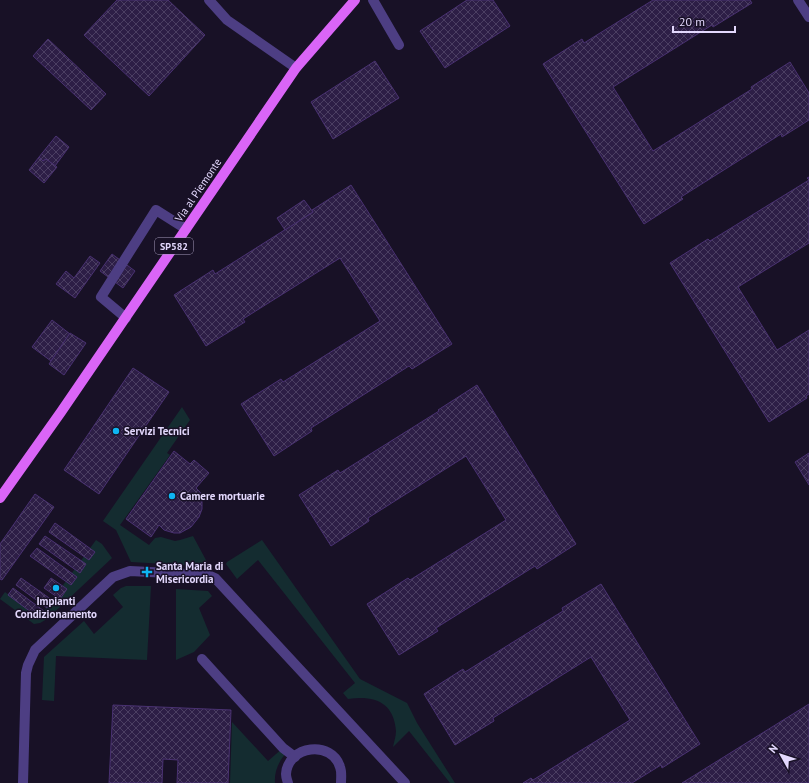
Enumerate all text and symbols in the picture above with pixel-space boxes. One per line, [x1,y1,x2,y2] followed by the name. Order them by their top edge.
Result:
[673,8,735,34] scale bar
[679,14,705,29] text: 20 m
[171,155,225,225] street label: Via al Piemonte
[155,238,193,254] road number: SP582
[124,424,190,438] place label: Servizi Tecnici
[111,426,121,436] marker: Servizi Tecnici
[180,489,265,503] place label: Camere mortuarie
[167,491,177,501] marker: Camere mortuarie
[156,559,224,586] place label: Santa Maria di Misericordia
[141,566,153,578] marker: Santa Maria di Misericordia
[51,583,61,593] marker: Impianti Condizionamento
[15,594,97,621] place label: Impianti Condizionamento
[761,735,801,775] north arrow
[766,741,781,756] text: N

